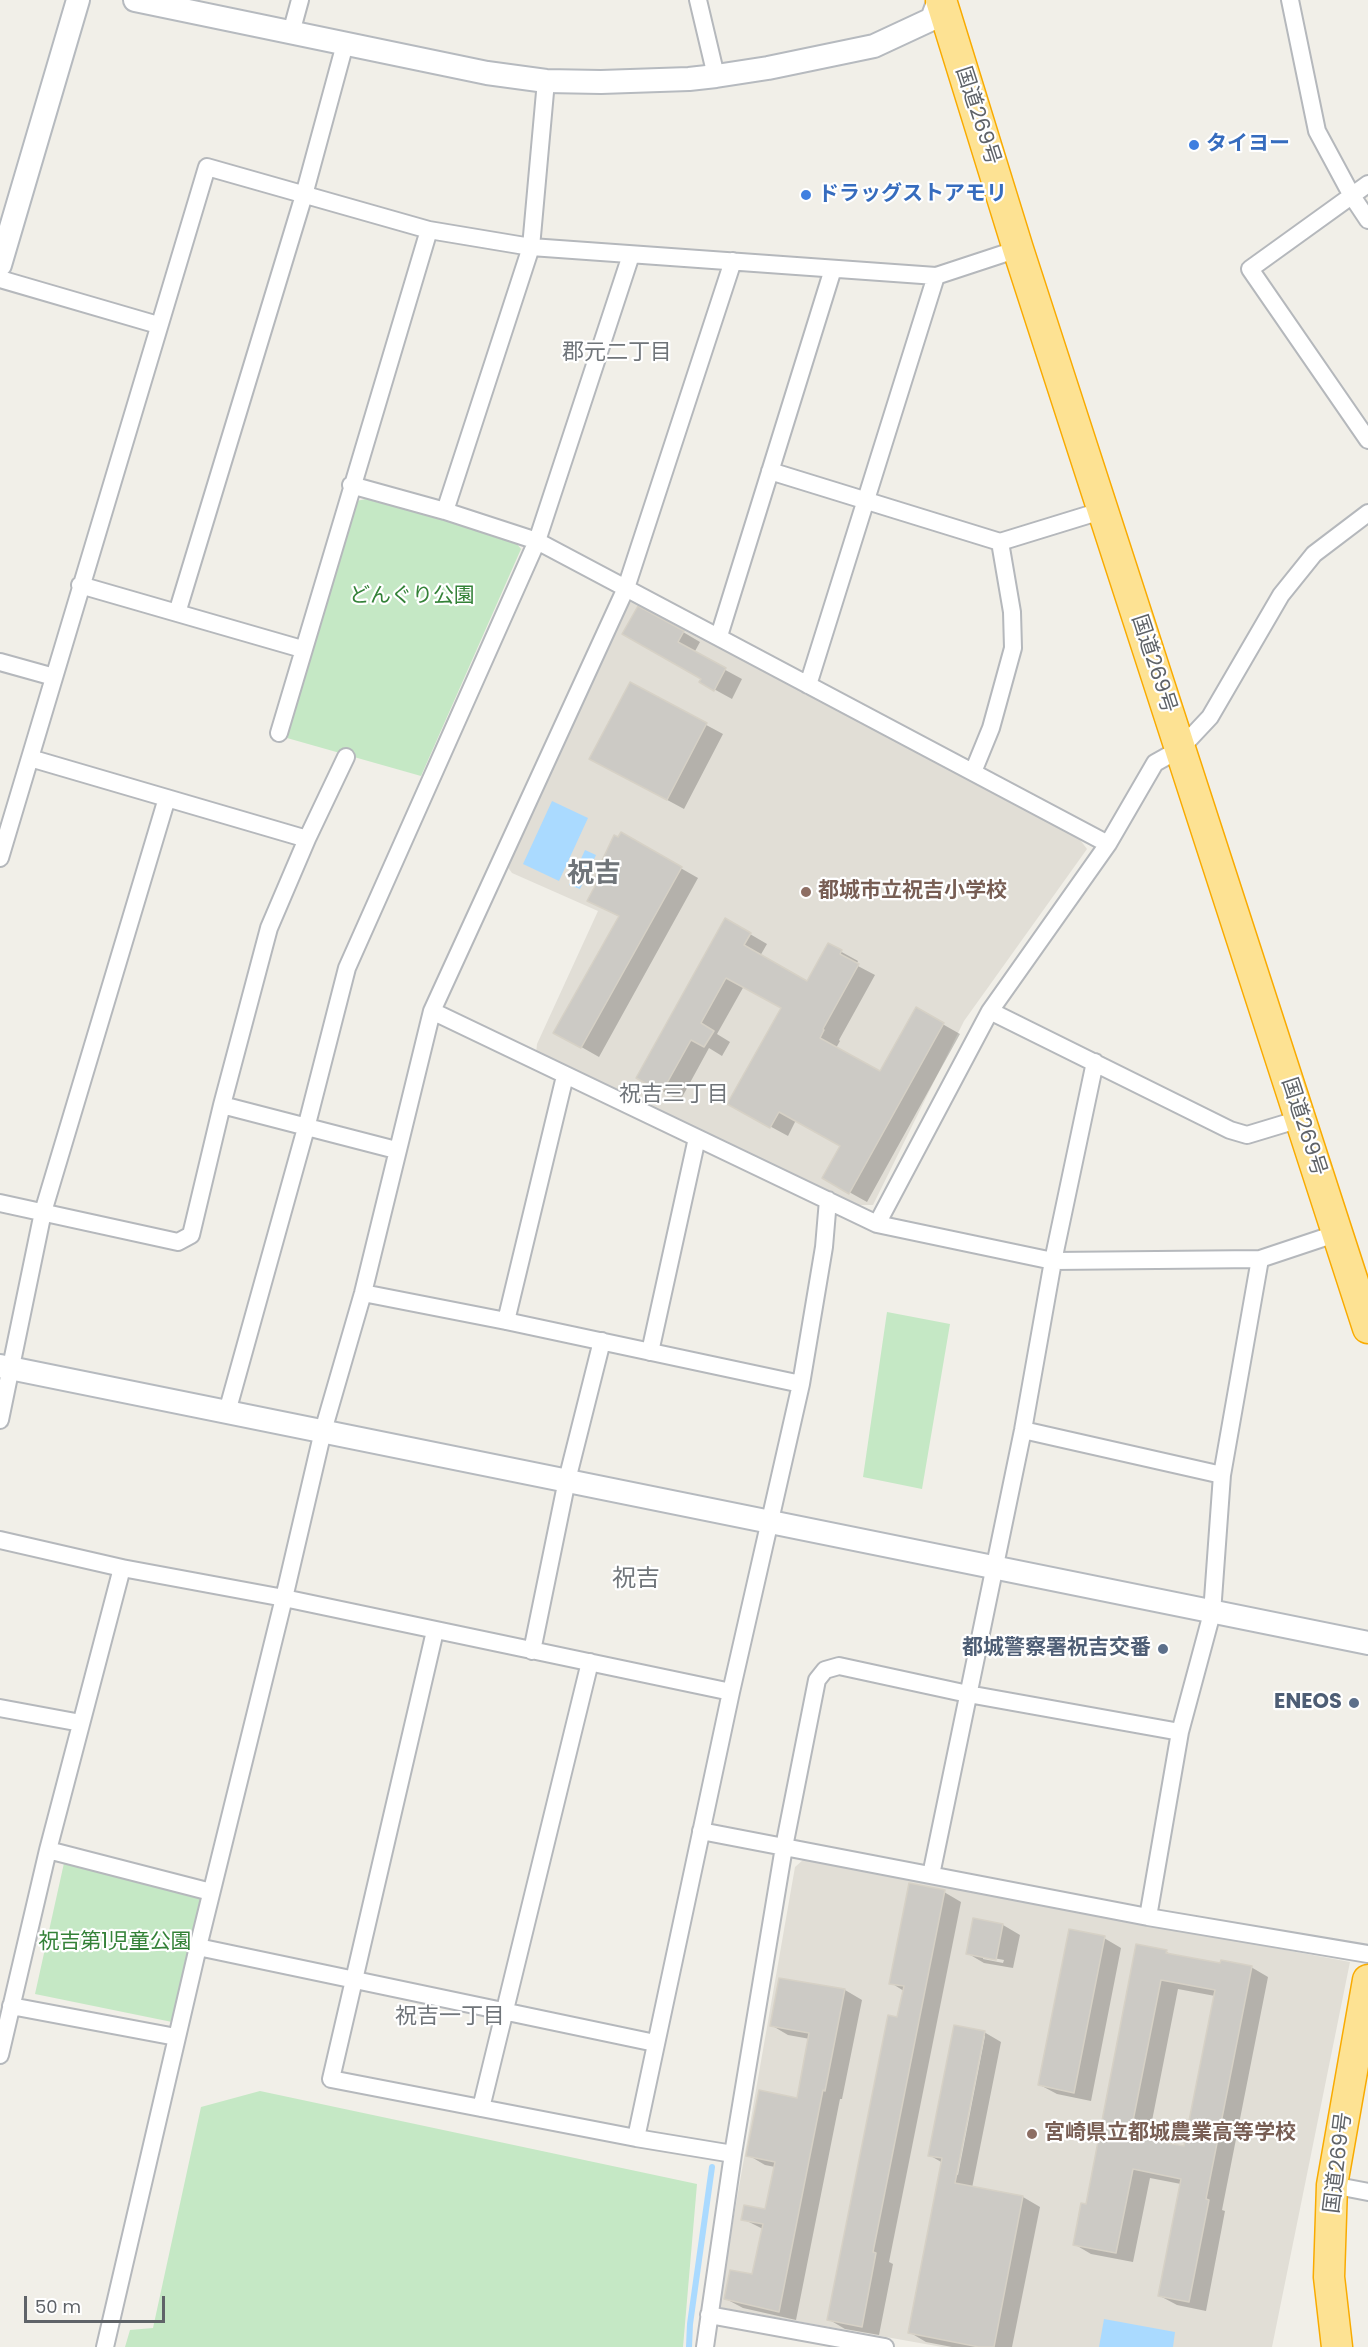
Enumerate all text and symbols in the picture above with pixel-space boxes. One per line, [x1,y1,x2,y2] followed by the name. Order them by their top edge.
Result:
[949,64,1005,168] street label: 国道269号
[1206,132,1290,158] place label: タイヨー
[1187,138,1201,152] marker: タイヨー
[818,182,1007,208] place label: ドラッグストアモリ
[799,188,813,202] marker: ドラッグストアモリ
[562,340,672,366] district label: 郡元二丁目
[349,584,475,610] park label: どんぐり公園
[1125,612,1181,716] street label: 国道269号
[567,859,621,891] district label: 祝吉
[818,879,1007,905] place label: 都城市立祝吉小学校
[799,885,813,899] marker: 都城市立祝吉小学校
[1275,1075,1331,1179] street label: 国道269号
[619,1082,729,1108] district label: 祝吉三丁目
[612,1566,660,1594] district label: 祝吉
[962,1636,1151,1662] place label: 都城警察署祝吉交番
[1156,1642,1170,1656] marker: 都城警察署祝吉交番
[1274,1690,1342,1716] place label: ENEOS
[1347,1696,1361,1710] marker: ENEOS
[38,1930,192,1956] park label: 祝吉第1児童公園
[395,2004,505,2030] district label: 祝吉一丁目
[1320,2111,1358,2215] street label: 国道269号
[1044,2121,1296,2147] place label: 宮崎県立都城農業高等学校
[1025,2127,1039,2141] marker: 宮崎県立都城農業高等学校
[27,2284,168,2322] scale bar
[35,2294,81,2319] text: 50 m

